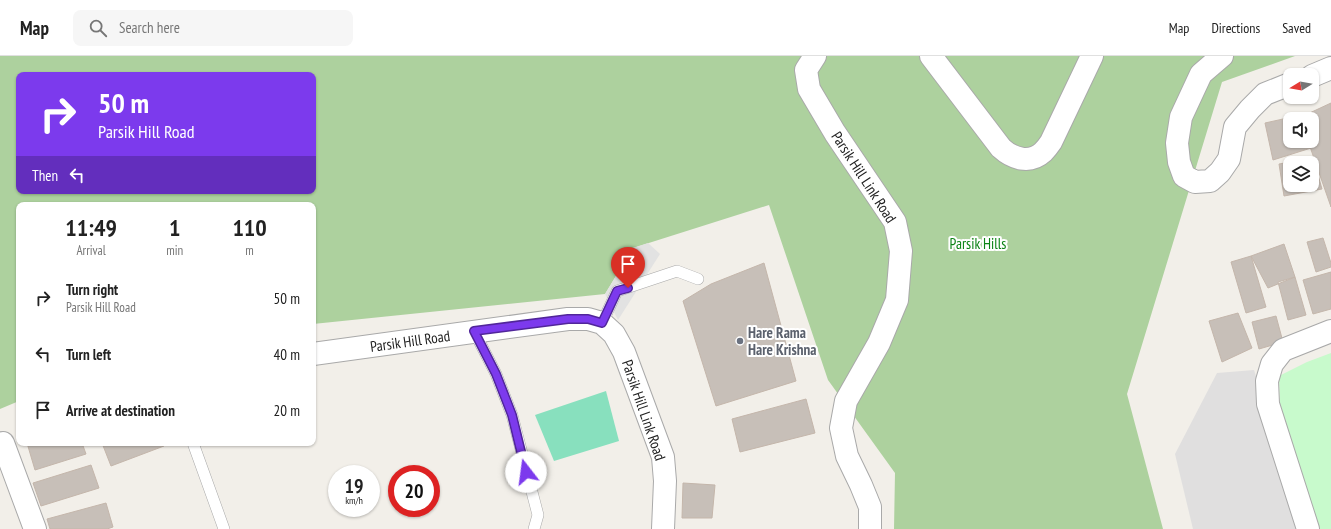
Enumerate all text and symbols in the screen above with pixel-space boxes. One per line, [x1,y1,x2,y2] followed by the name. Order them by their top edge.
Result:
[73,10,353,46] search box
[20,16,49,40] text: Map
[87,17,109,39] icon: search
[119,18,180,37] text: Search here
[1169,19,1189,37] text: Map
[1211,19,1260,37] text: Directions
[1282,19,1311,37] text: Saved
[1283,68,1319,104] north arrow
[1283,68,1319,192] map controls
[98,84,149,121] text: 50 m
[32,88,84,140] icon: right
[1283,112,1319,148] button: sound
[98,120,195,143] text: Parsik Hill Road
[827,128,901,226] street label: Parsik Hill Link Road
[1283,156,1319,192] button: layers
[66,164,88,186] icon: left
[32,166,58,185] text: Then
[65,212,117,243] text: 11:49
[169,212,180,243] text: 1
[232,212,267,243] text: 110
[950,234,1006,253] park label: Parsik Hills
[76,242,106,259] text: Arrival
[166,242,183,259] text: min
[245,242,254,259] text: m
[611,247,645,288] pin
[617,253,639,275] icon: arrive
[66,280,118,299] text: Turn right
[32,287,54,309] icon: right
[274,289,300,308] text: 50 m
[66,299,136,316] text: Parsik Hill Road
[748,323,816,359] place label: Hare Rama Hare Krishna
[369,326,451,356] street label: Parsik Hill Road
[735,336,745,346] marker: Hare Rama Hare Krishna
[32,343,54,365] icon: left
[66,345,111,364] text: Turn left
[274,345,300,364] text: 40 m
[618,357,670,463] street label: Parsik Hill Link Road
[32,399,54,421] icon: arrive
[66,401,175,420] text: Arrive at destination
[274,401,300,420] text: 20 m
[505,451,547,493] position arrow
[388,465,440,517] speed limit sign: 20
[344,473,364,499] text: 19
[345,494,363,507] text: km/h

